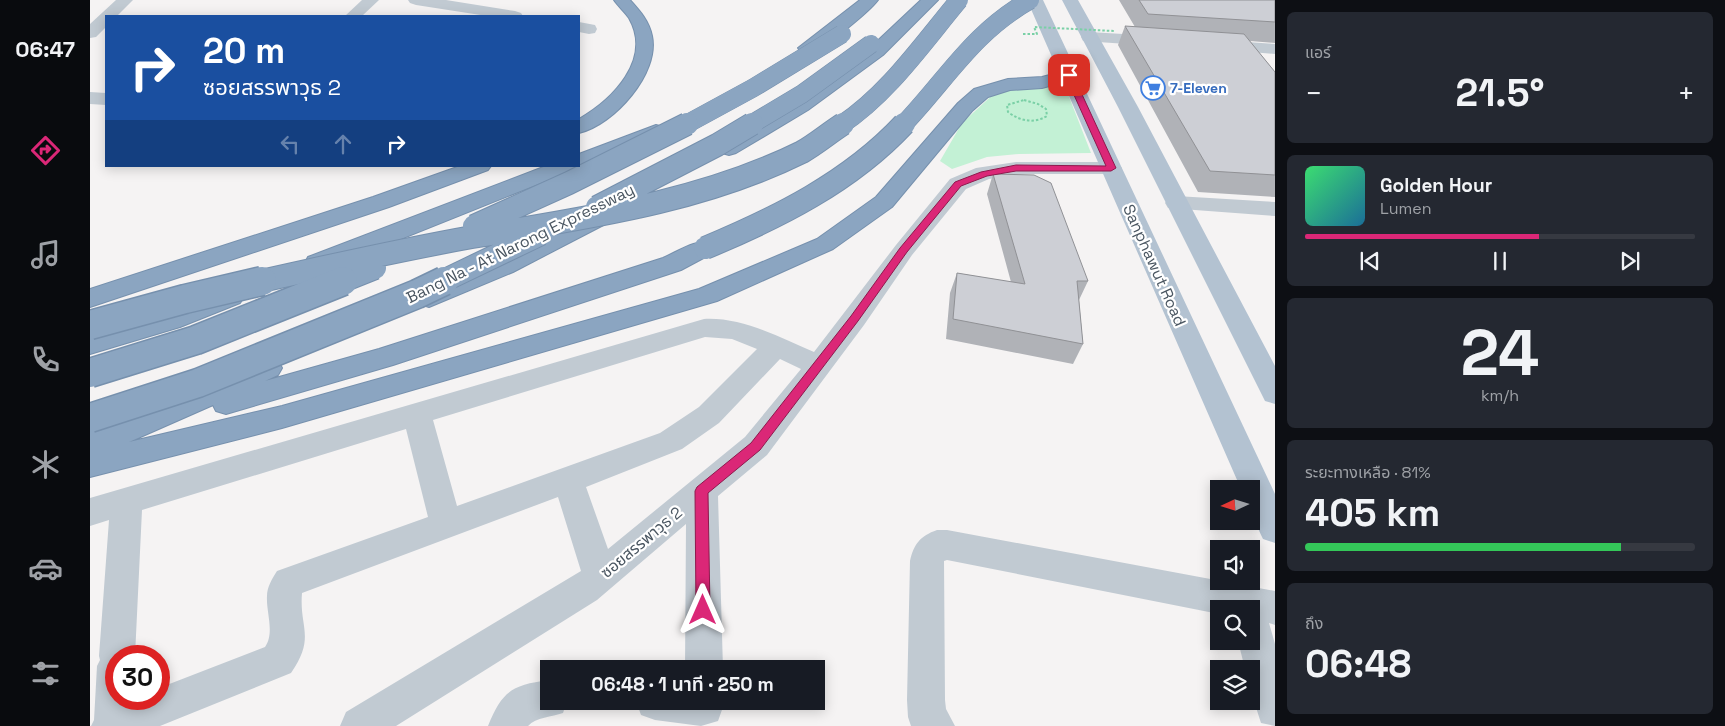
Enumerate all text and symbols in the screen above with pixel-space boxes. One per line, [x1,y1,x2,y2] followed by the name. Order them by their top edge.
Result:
[203,29,285,73] text: 20 m
[15,35,75,63] text: 06:47
[120,35,185,100] icon: right
[1305,42,1331,63] text: แอร์
[1048,54,1090,96] pin
[1055,61,1083,89] icon: arrive
[1456,69,1544,117] text: 21.5°
[203,73,341,101] text: ซอยสรรพาวุธ 2
[1140,75,1166,101] supermarket icon: 7-Eleven
[1305,75,1322,111] text: −
[1678,75,1695,111] text: +
[1170,79,1227,97] place label: 7-Eleven
[276,130,304,158] icon: left
[329,130,357,158] icon: ahead
[382,130,410,158] icon: right
[28,133,63,168] icon: directions
[1380,173,1492,198] text: Golden Hour
[403,179,638,308] street label: Bang Na - At Narong Expressway
[1380,198,1432,219] text: Lumen
[1118,201,1191,329] street label: Sanphawut Road
[28,237,63,272] icon: music
[1356,247,1384,275] icon: previous
[1486,247,1514,275] icon: pause
[1616,247,1644,275] icon: next
[1461,311,1539,394] text: 24
[28,342,63,377] icon: phone
[1481,385,1519,406] text: km/h
[28,447,63,482] icon: climate
[1305,462,1431,483] text: ระยะทางเหลือ · 81%
[1210,480,1260,530] north arrow
[1210,480,1260,710] map controls
[1305,489,1440,537] text: 405 km
[596,502,686,583] street label: ซอยสรรพาวุธ 2
[1210,540,1260,590] button: sound
[28,551,63,586] icon: car
[676,583,728,635] position arrow
[1210,600,1260,650] button: search
[1305,613,1323,634] text: ถึง
[1305,640,1411,688] text: 06:48
[105,645,170,710] speed limit sign: 30
[28,656,63,691] icon: filters
[1210,660,1260,710] button: layers
[591,672,774,697] text: 06:48 · 1 นาที · 250 m

